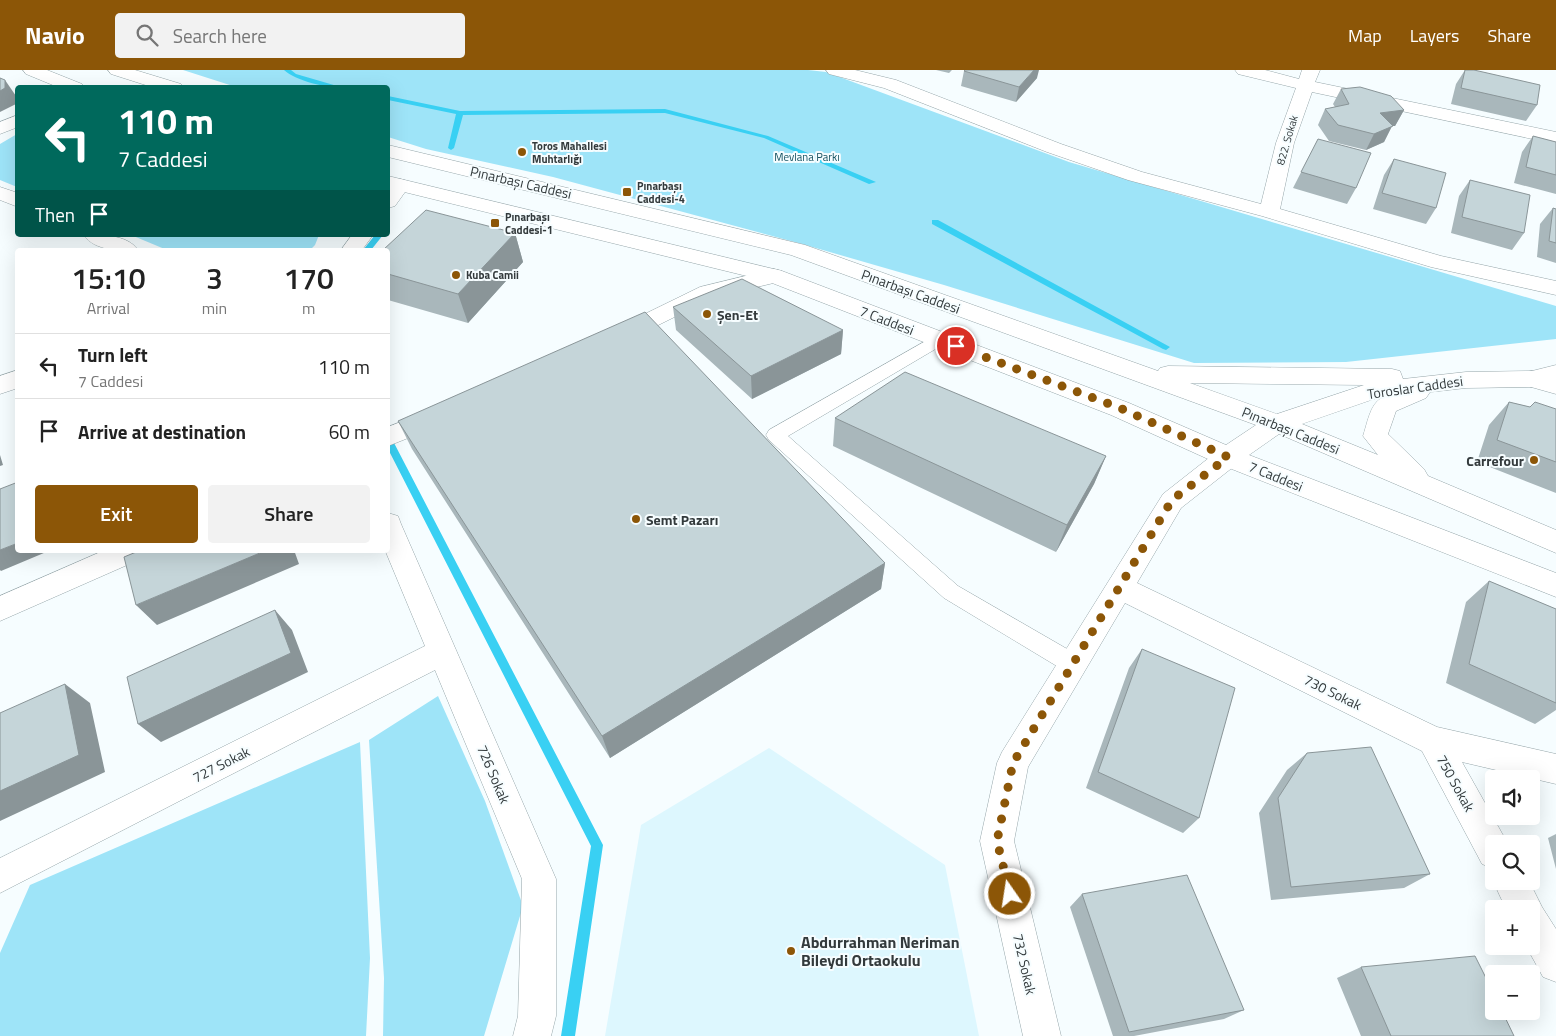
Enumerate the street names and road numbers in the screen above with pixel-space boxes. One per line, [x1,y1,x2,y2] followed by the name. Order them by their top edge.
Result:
[1272,113,1302,167] street label: 822. Sokak
[468,160,574,204] street label: Pınarbaşı Caddesi
[859,263,963,319] street label: Pınarbaşı Caddesi
[857,300,917,340] street label: 7 Caddesi
[1366,370,1464,404] street label: Toroslar Caddesi
[1239,401,1343,459] street label: Pınarbaşı Caddesi
[1246,456,1306,496] street label: 7 Caddesi
[1301,669,1366,715] street label: 730 Sokak
[189,740,254,787] street label: 727 Sokak
[472,741,516,807] street label: 726 Sokak
[1432,751,1480,815] street label: 750 Sokak
[1008,931,1042,997] street label: 732 Sokak

